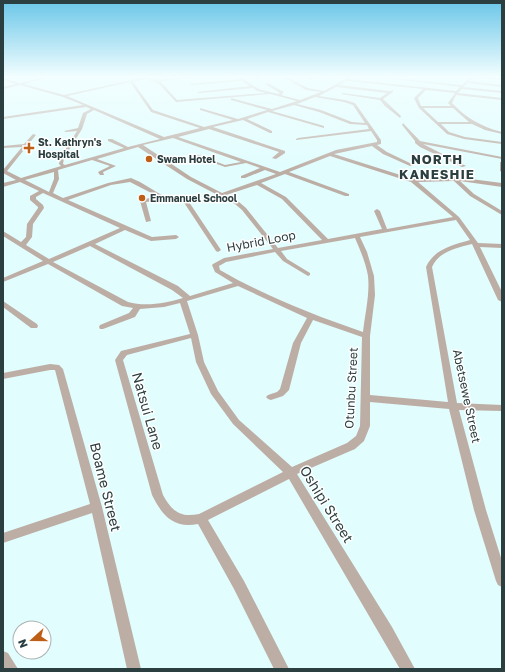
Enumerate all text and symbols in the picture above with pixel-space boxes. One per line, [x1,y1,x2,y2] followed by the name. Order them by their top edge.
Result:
[38,136,102,160] place label: St. Kathryn's Hospital
[23,142,35,154] marker: St. Kathryn's Hospital
[399,151,475,182] district label: NORTH KANESHIE
[157,153,216,165] place label: Swam Hotel
[144,154,154,164] marker: Swam Hotel
[150,192,238,204] place label: Emmanuel School
[137,193,147,203] marker: Emmanuel School
[225,227,297,255] street label: Hybrid Loop
[341,347,361,429] street label: Otunbu Street
[450,348,484,444] street label: Abetsewe Street
[129,370,167,452] street label: Natsui Lane
[87,441,125,533] street label: Boame Street
[297,462,357,546] street label: Oshipi Street
[12,620,52,660] north arrow
[15,638,30,650] text: N

